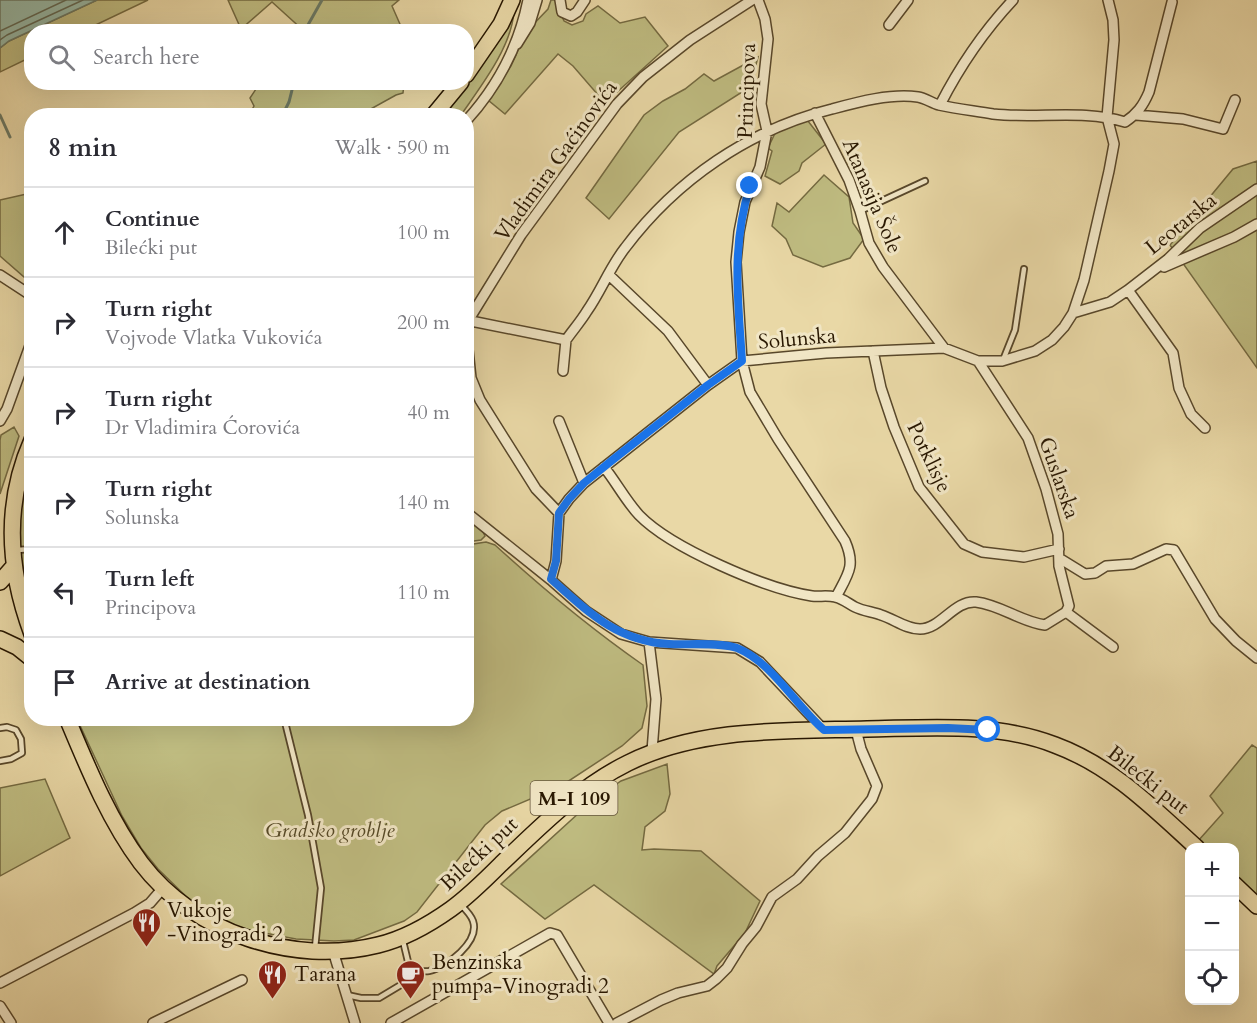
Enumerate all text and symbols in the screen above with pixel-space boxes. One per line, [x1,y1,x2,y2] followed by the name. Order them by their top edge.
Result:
[24,24,474,90] search box
[45,41,78,74] icon: search
[93,42,200,72] text: Search here
[731,43,763,139] street label: Principova
[488,75,624,247] street label: Vladimira Gaćinovića
[48,130,117,165] text: 8 min
[335,134,450,161] text: Walk · 590 m
[835,134,910,258] street label: Atanasija Šole
[736,172,762,198] route end
[1139,186,1223,262] street label: Leotarska
[105,204,200,234] text: Continue
[48,216,81,249] icon: ahead
[397,219,450,246] text: 100 m
[105,234,197,261] text: Bilećki put
[105,294,212,324] text: Turn right
[48,306,81,339] icon: right
[397,309,450,336] text: 200 m
[757,321,837,357] street label: Solunska
[105,324,322,351] text: Vojvode Vlatka Vukovića
[105,384,212,414] text: Turn right
[48,396,81,429] icon: right
[407,399,450,426] text: 40 m
[105,414,300,441] text: Dr Vladimira Ćorovića
[899,417,959,497] street label: Potklisje
[1032,433,1086,523] street label: Guslarska
[105,474,212,504] text: Turn right
[48,486,81,519] icon: right
[397,489,450,516] text: 140 m
[105,504,179,531] text: Solunska
[105,564,194,594] text: Turn left
[48,576,81,609] icon: left
[397,579,450,606] text: 110 m
[105,594,196,621] text: Principova
[48,666,81,699] icon: arrive
[105,667,310,697] text: Arrive at destination
[974,716,1000,742] route start
[1101,739,1195,821] street label: Bilećki put
[530,781,618,815] road number: M-I 109
[434,810,525,898] street label: Bilećki put
[265,816,396,845] park label: Gradsko groblje
[1185,843,1239,1005] map controls
[1185,843,1239,897] button: +
[167,896,283,949] place label: Vukoje -Vinogradi 2
[1185,897,1239,951] button: −
[130,906,162,948] restaurant icon: Vukoje -Vinogradi 2
[432,948,609,1001] place label: Benzinska pumpa-Vinogradi 2
[1185,951,1239,1005] button: locate
[257,958,289,1000] restaurant icon: Tarana
[395,958,427,1000] cafe icon: Benzinska pumpa-Vinogradi 2
[294,960,356,989] place label: Tarana

